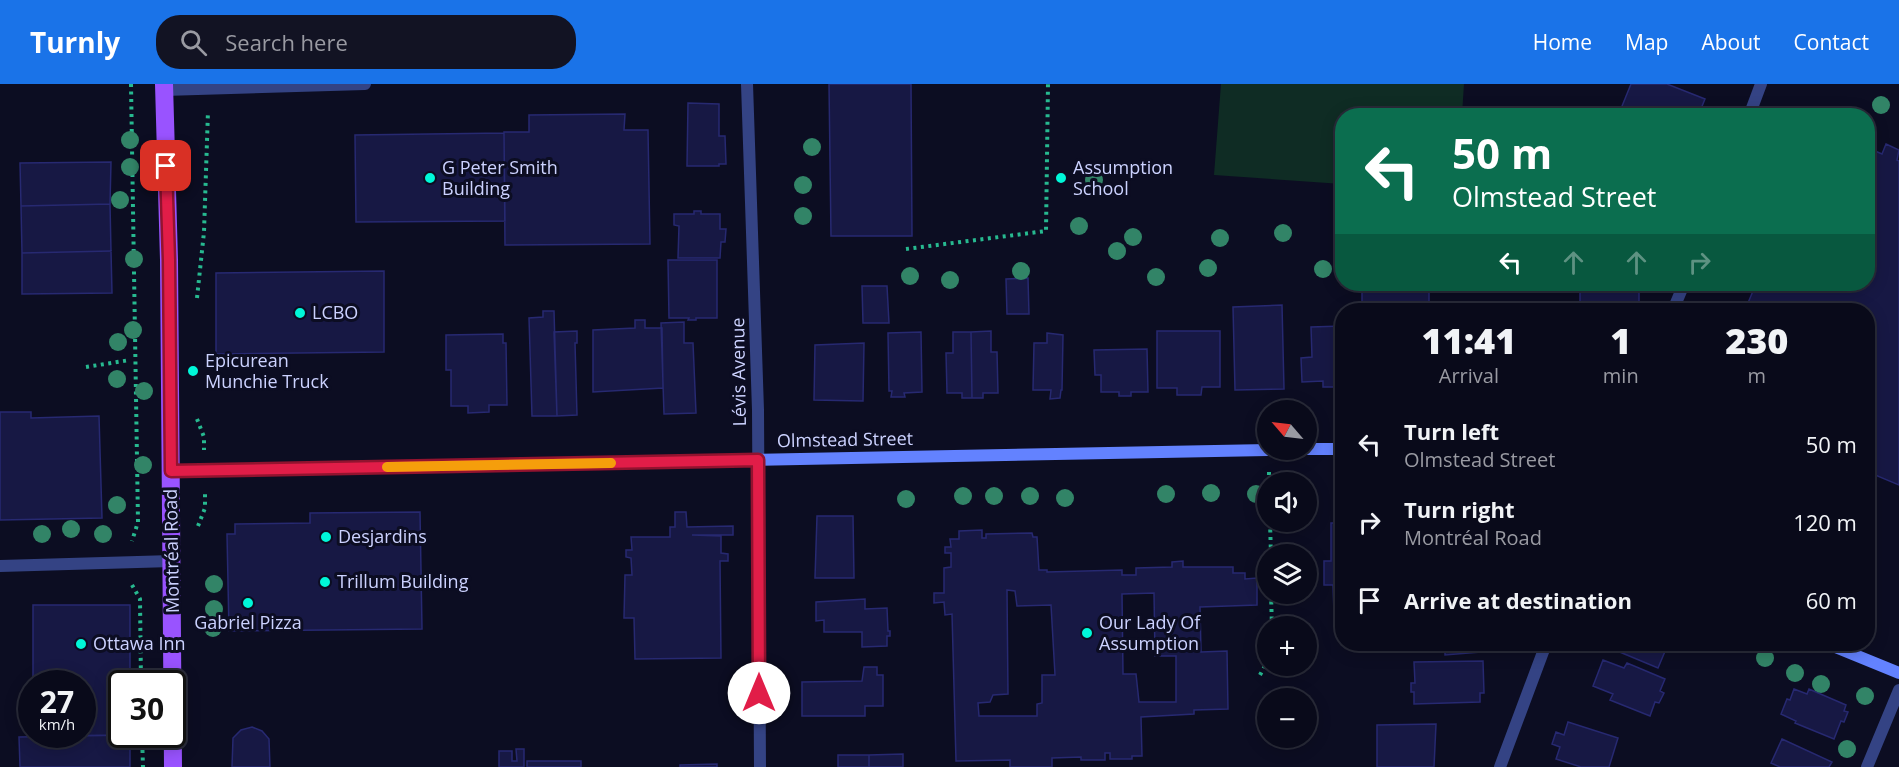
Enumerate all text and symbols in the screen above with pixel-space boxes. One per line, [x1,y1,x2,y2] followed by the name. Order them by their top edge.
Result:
[156,15,576,69] search box
[30,23,120,61] text: Turnly
[177,26,210,59] icon: search
[225,27,348,57] text: Search here
[1533,28,1592,56] text: Home
[1625,28,1668,56] text: Map
[1701,28,1761,56] text: About
[1794,28,1869,56] text: Contact
[1452,124,1552,181] text: 50 m
[1353,132,1431,210] icon: left
[140,140,191,191] pin
[149,149,182,182] icon: arrive
[442,155,558,200] place label: G Peter Smith Building
[1073,155,1173,200] place label: Assumption School
[423,171,437,185] marker: G Peter Smith Building
[1054,171,1068,185] marker: Assumption School
[1452,178,1656,215] text: Olmstead Street
[1494,246,1527,279] icon: left
[1557,246,1590,279] icon: ahead
[1620,246,1653,279] icon: ahead
[1683,246,1716,279] icon: right
[312,300,358,324] place label: LCBO
[293,306,307,320] marker: LCBO
[1422,316,1516,365] text: 11:41
[1610,316,1631,365] text: 1
[1725,316,1788,365] text: 230
[725,317,751,427] street label: Lévis Avenue
[205,348,329,393] place label: Epicurean Munchie Truck
[1439,362,1499,389] text: Arrival
[1603,362,1639,389] text: min
[1748,362,1766,389] text: m
[186,364,200,378] marker: Epicurean Munchie Truck
[1257,400,1317,460] north arrow
[1257,400,1317,748] map controls
[1404,416,1499,446] text: Turn left
[777,426,913,452] street label: Olmstead Street
[1353,428,1386,461] icon: left
[1806,429,1857,459] text: 50 m
[1404,446,1555,473] text: Olmstead Street
[1257,472,1317,532] button: sound
[158,489,184,613] street label: Montréal Road
[1404,494,1515,524] text: Turn right
[1353,506,1386,539] icon: right
[1793,507,1857,537] text: 120 m
[338,524,427,548] place label: Desjardins
[1404,524,1542,551] text: Montréal Road
[319,530,333,544] marker: Desjardins
[1257,544,1317,604] button: layers
[337,569,469,593] place label: Trillum Building
[318,575,332,589] marker: Trillum Building
[1353,584,1386,617] icon: arrive
[1404,585,1632,615] text: Arrive at destination
[1806,585,1857,615] text: 60 m
[241,596,255,610] marker: Gabriel Pizza
[194,610,302,634] place label: Gabriel Pizza
[1099,610,1201,655] place label: Our Lady Of Assumption
[1257,616,1317,676] button: +
[1080,626,1094,640] marker: Our Lady Of Assumption
[93,631,186,655] place label: Ottawa Inn
[74,637,88,651] marker: Ottawa Inn
[727,661,791,725] position arrow
[108,670,186,748] speed limit sign: 30
[40,681,74,722] text: 27
[1257,688,1317,748] button: −
[39,714,75,734] text: km/h

